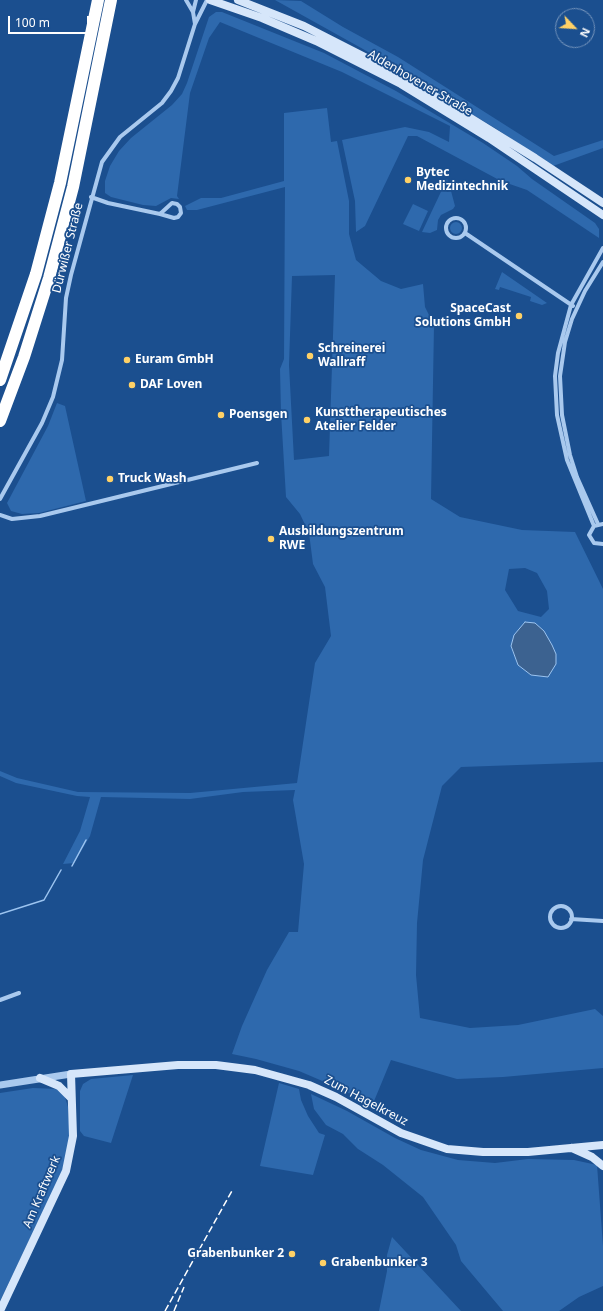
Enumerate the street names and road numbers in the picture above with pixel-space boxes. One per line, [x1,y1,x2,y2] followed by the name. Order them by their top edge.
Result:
[365,47,475,119] street label: Aldenhovener Straße
[50,201,86,295] street label: Dürwißer Straße
[322,1073,410,1129] street label: Zum Hagelkreuz
[20,1154,64,1230] street label: Am Kraftwerk

